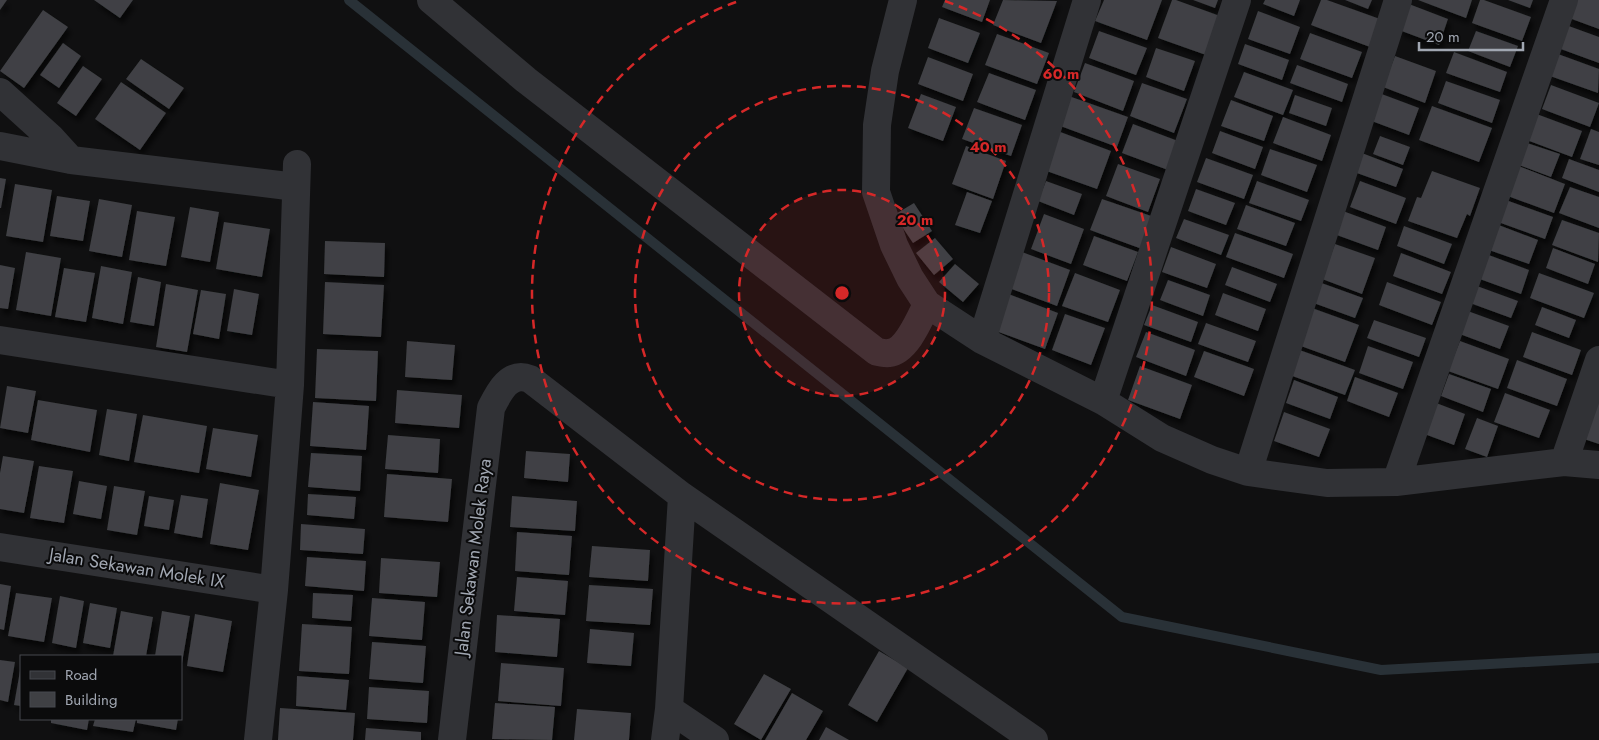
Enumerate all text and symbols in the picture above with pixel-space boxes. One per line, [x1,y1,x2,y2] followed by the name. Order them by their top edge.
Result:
[1419,20,1523,52] scale bar
[1426,26,1460,48] text: 20 m
[1043,63,1079,85] text: 60 m
[969,136,1007,158] text: 40 m
[897,209,933,231] text: 20 m
[833,284,851,302] centre of rings
[448,457,498,659] street label: Jalan Sekawan Molek Raya
[45,541,227,595] street label: Jalan Sekawan Molek IX
[20,655,182,720] legend
[65,664,97,686] text: Road
[65,689,117,711] text: Building

